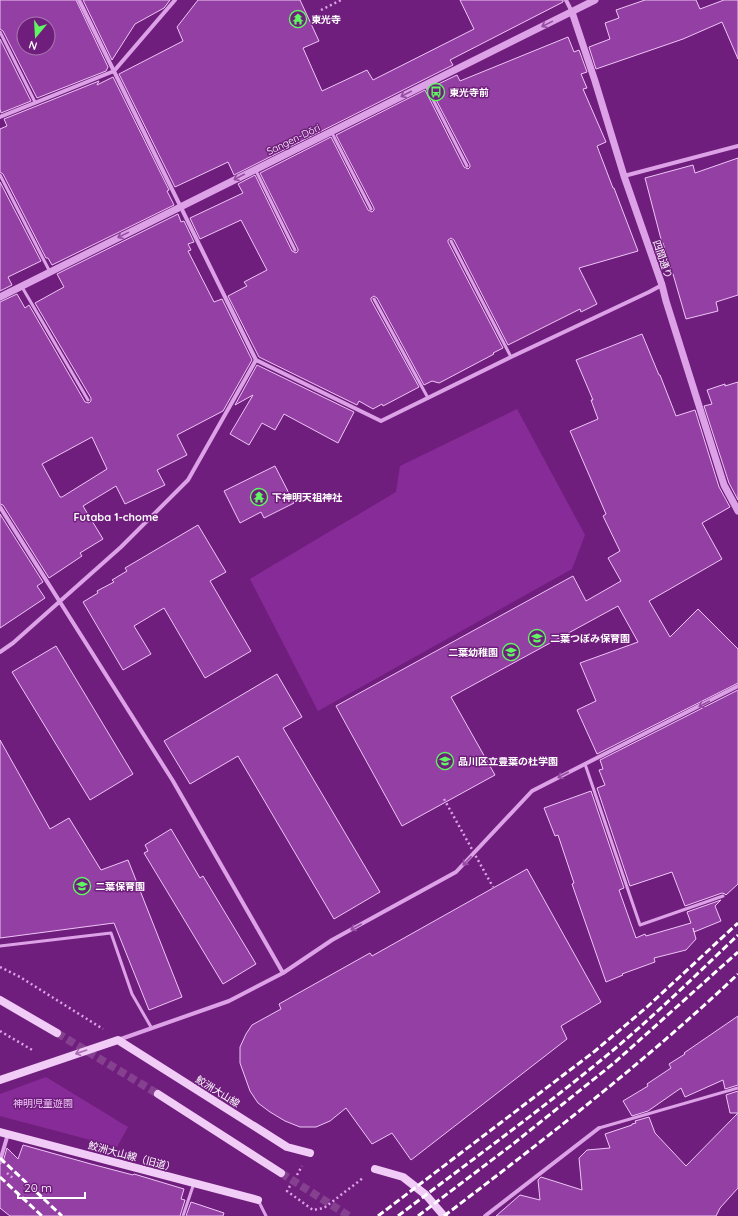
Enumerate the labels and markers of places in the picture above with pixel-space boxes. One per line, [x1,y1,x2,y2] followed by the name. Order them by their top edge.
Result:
[288,9,308,29] temple icon: 東光寺
[311,13,341,26] place label: 東光寺
[426,82,446,102] bus stop icon: 東光寺前
[449,86,489,99] place label: 東光寺前
[249,487,269,507] temple icon: 下神明天祖神社
[272,491,343,504] place label: 下神明天祖神社
[527,628,547,648] school or university icon: 二葉つぼみ保育園
[550,632,630,645] place label: 二葉つぼみ保育園
[501,642,521,662] school or university icon: 二葉幼稚園
[448,646,498,659] place label: 二葉幼稚園
[435,751,455,771] school or university icon: 品川区立豊葉の杜学園
[458,755,558,768] place label: 品川区立豊葉の杜学園
[72,876,92,896] school or university icon: 二葉保育園
[95,880,145,893] place label: 二葉保育園

